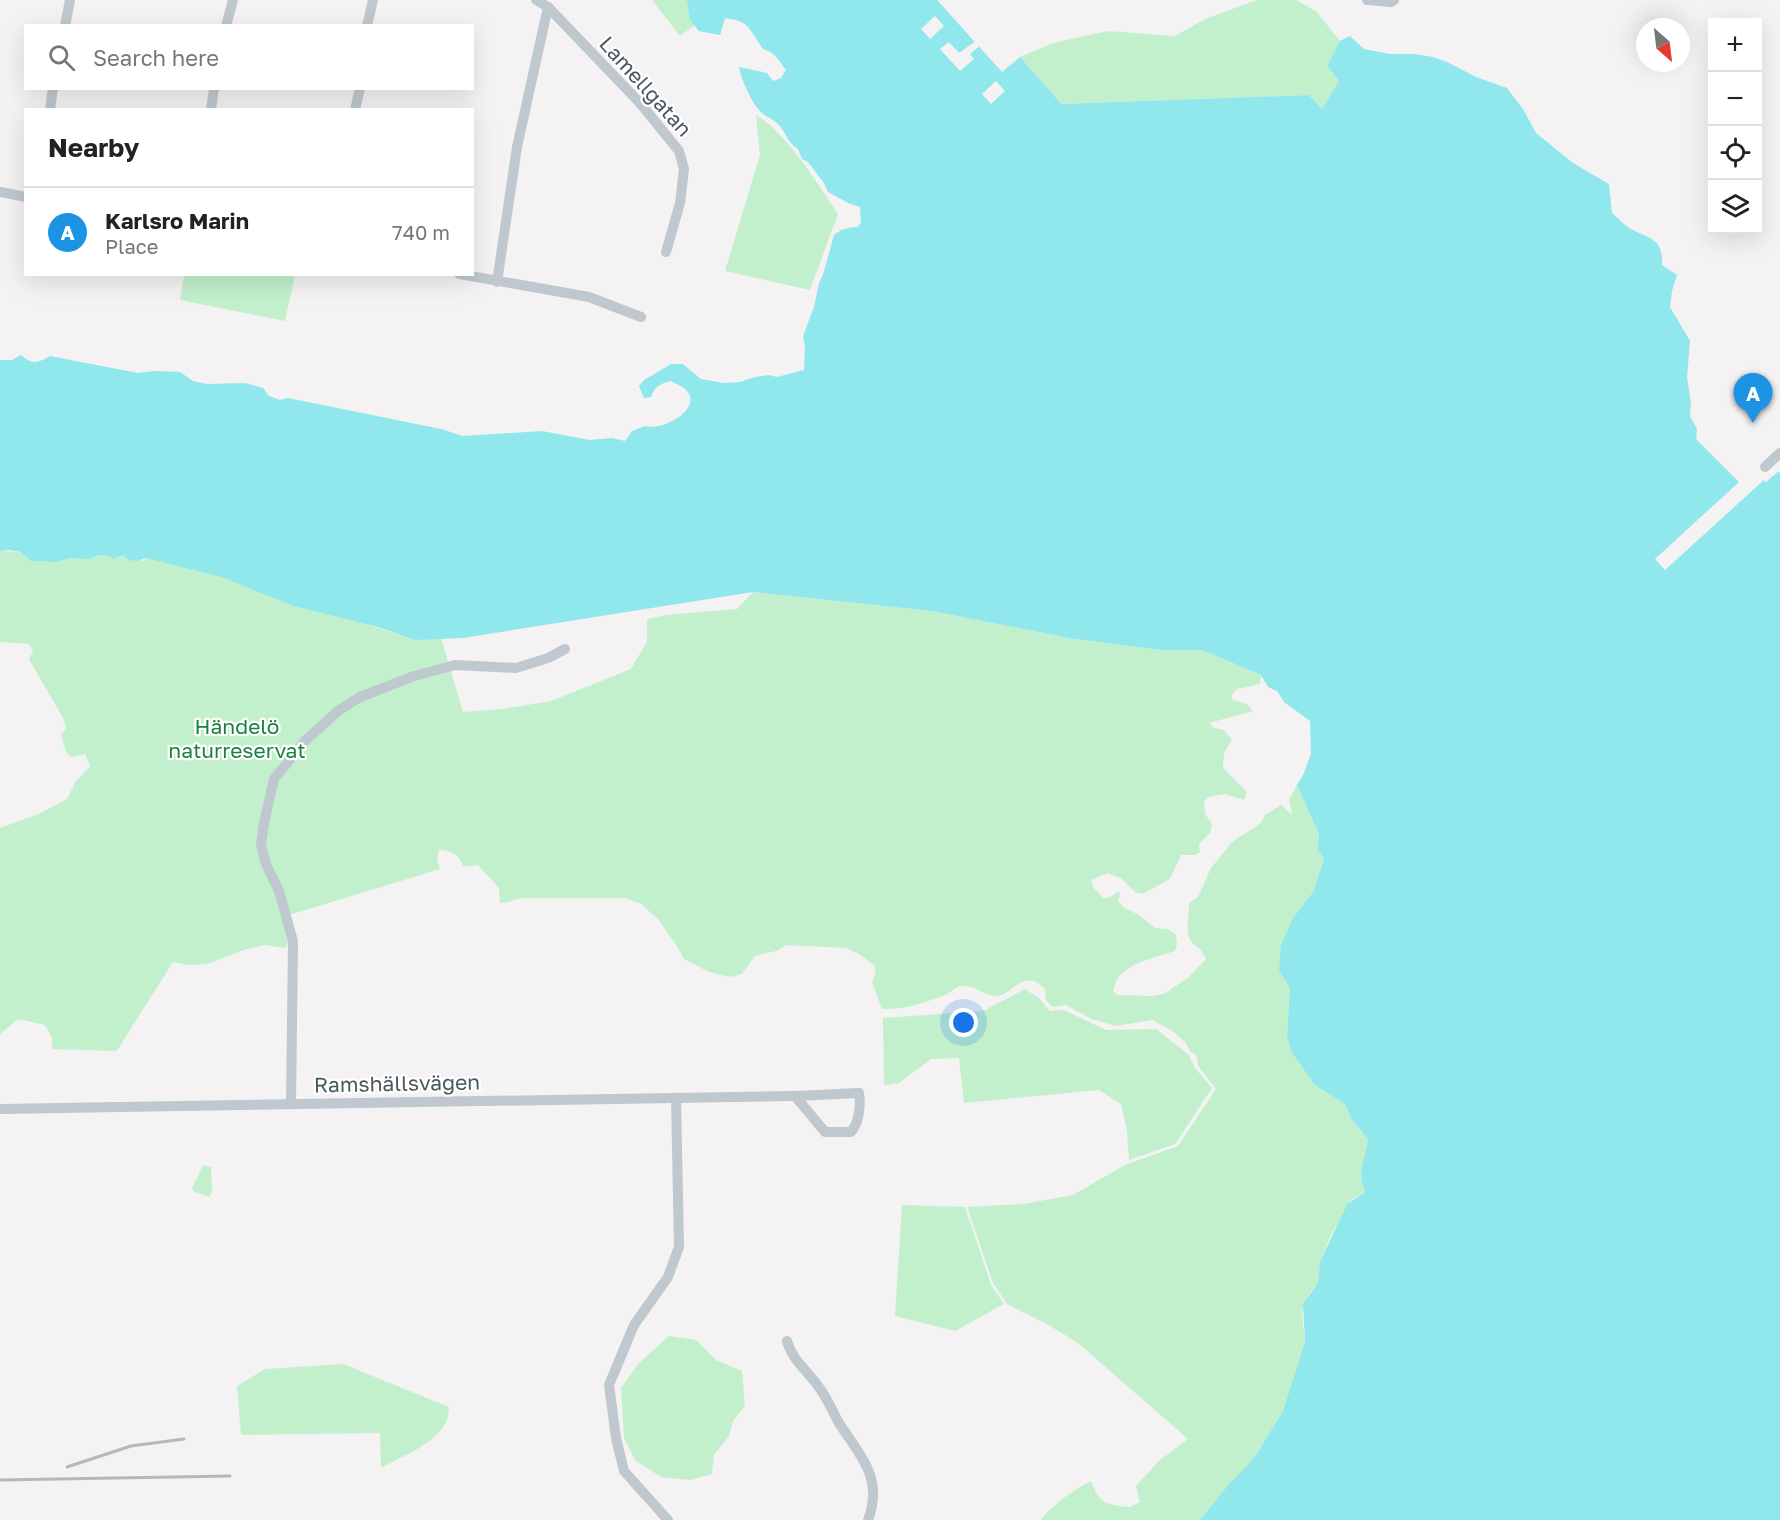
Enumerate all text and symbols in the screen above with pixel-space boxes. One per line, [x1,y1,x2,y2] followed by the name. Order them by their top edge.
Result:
[1636,18,1690,72] north arrow
[1708,18,1762,234] map controls
[1708,18,1762,72] button: +
[24,24,474,90] search box
[594,31,698,141] street label: Lamellgatan
[45,41,78,74] icon: search
[93,44,219,71] text: Search here
[1708,72,1762,126] button: −
[1708,126,1762,180] button: locate
[48,132,139,163] text: Nearby
[1708,180,1762,234] button: layers
[105,207,249,234] text: Karlsro Marin
[60,220,75,244] text: A
[392,220,450,244] text: 740 m
[105,234,158,258] text: Place
[1734,374,1772,423] pin: A
[168,713,306,763] park label: Händelö naturreservat
[949,1008,978,1037] your location
[314,1069,480,1097] street label: Ramshällsvägen

